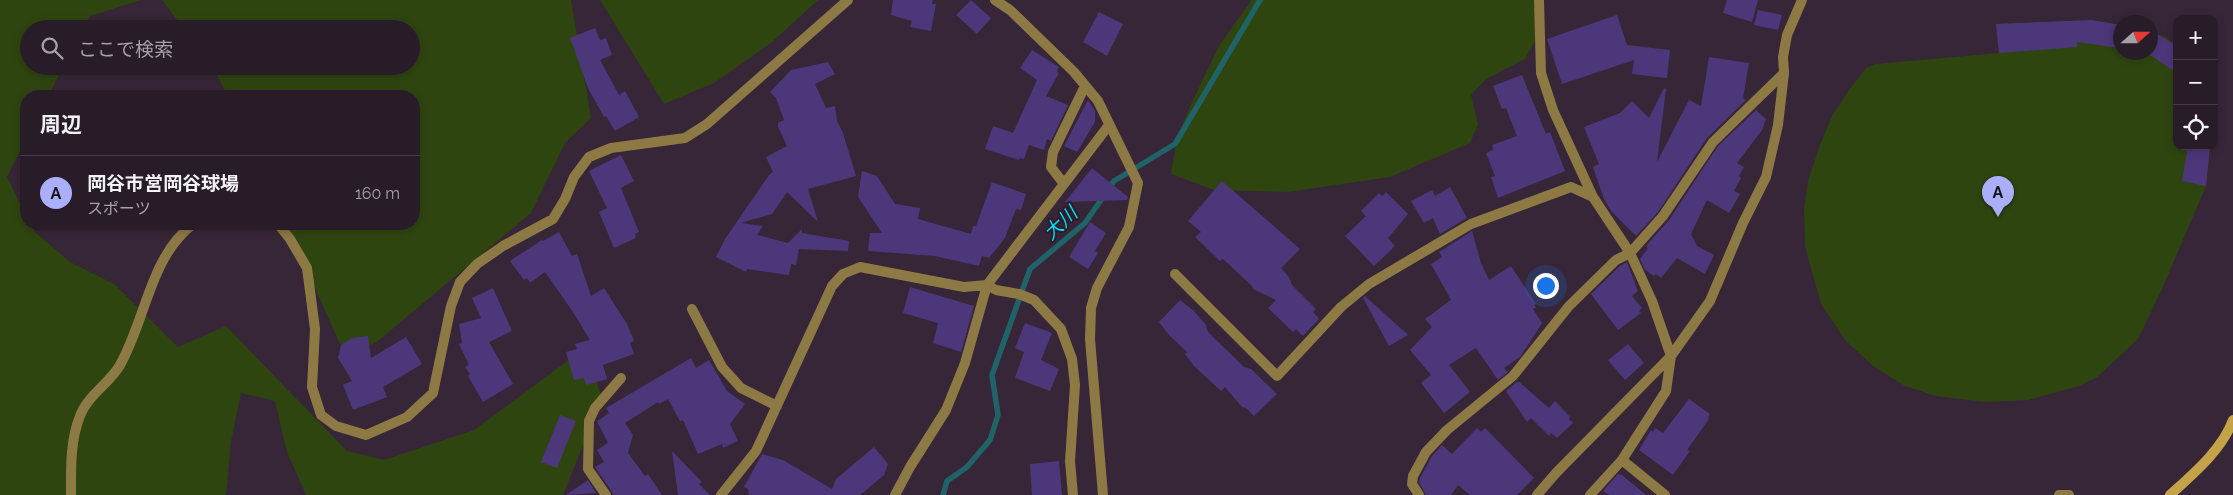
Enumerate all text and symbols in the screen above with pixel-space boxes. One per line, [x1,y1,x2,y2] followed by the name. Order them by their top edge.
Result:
[2113,15,2158,60] north arrow
[2173,15,2218,150] map controls
[2173,15,2218,60] button: +
[20,20,420,75] search box
[38,34,66,62] icon: search
[78,38,173,60] text: ここで検索
[2173,60,2218,105] button: −
[2173,105,2218,150] button: locate
[40,112,82,137] text: 周辺
[87,172,239,194] text: 岡谷市営岡谷球場
[1982,176,2014,217] pin: A
[51,184,61,203] text: A
[355,184,400,203] text: 160 m
[87,199,151,218] text: スポーツ
[1039,201,1083,244] water label: 大川
[1533,273,1559,299] your location

